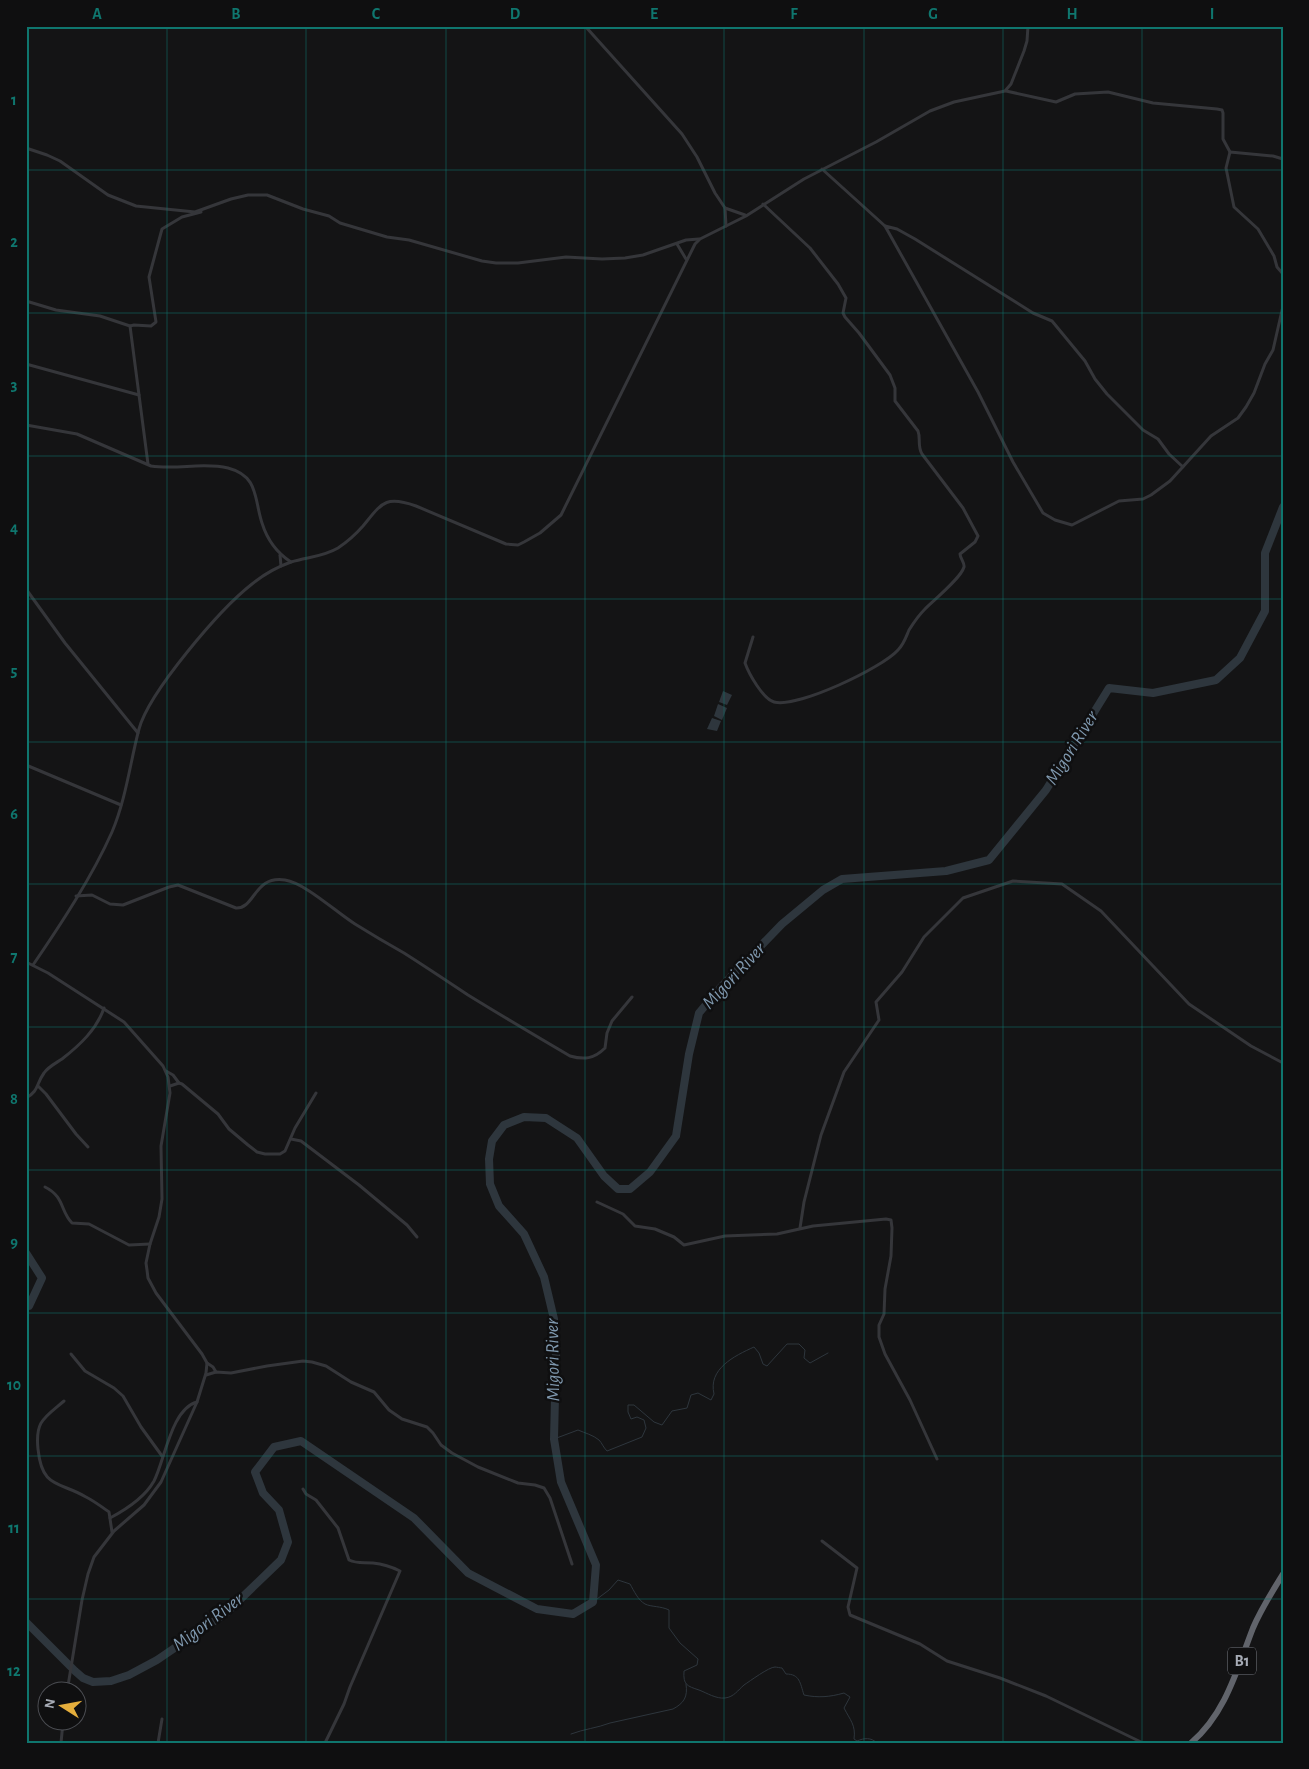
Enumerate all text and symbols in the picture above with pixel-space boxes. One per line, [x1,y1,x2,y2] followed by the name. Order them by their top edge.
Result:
[92,6,102,22] text: A
[231,6,241,22] text: B
[372,6,381,22] text: C
[510,6,521,22] text: D
[650,6,658,22] text: E
[790,6,798,22] text: F
[928,6,938,22] text: G
[1066,6,1078,22] text: H
[1210,6,1214,22] text: I
[11,92,17,108] text: 1
[10,234,18,250] text: 2
[11,377,18,393] text: 3
[10,520,18,536] text: 4
[11,663,18,679] text: 5
[1042,707,1102,788] water label: Migori River
[10,806,18,822] text: 6
[699,939,770,1013] water label: Migori River
[11,949,18,965] text: 7
[10,1091,18,1107] text: 8
[10,1234,18,1250] text: 9
[543,1318,563,1402] water label: Migori River
[7,1377,21,1393] text: 10
[8,1520,20,1536] text: 11
[169,1589,247,1654] water label: Migori River
[1228,1648,1256,1674] road number: B1
[7,1663,21,1679] text: 12
[38,1682,88,1732] north arrow
[42,1698,58,1710] text: N

